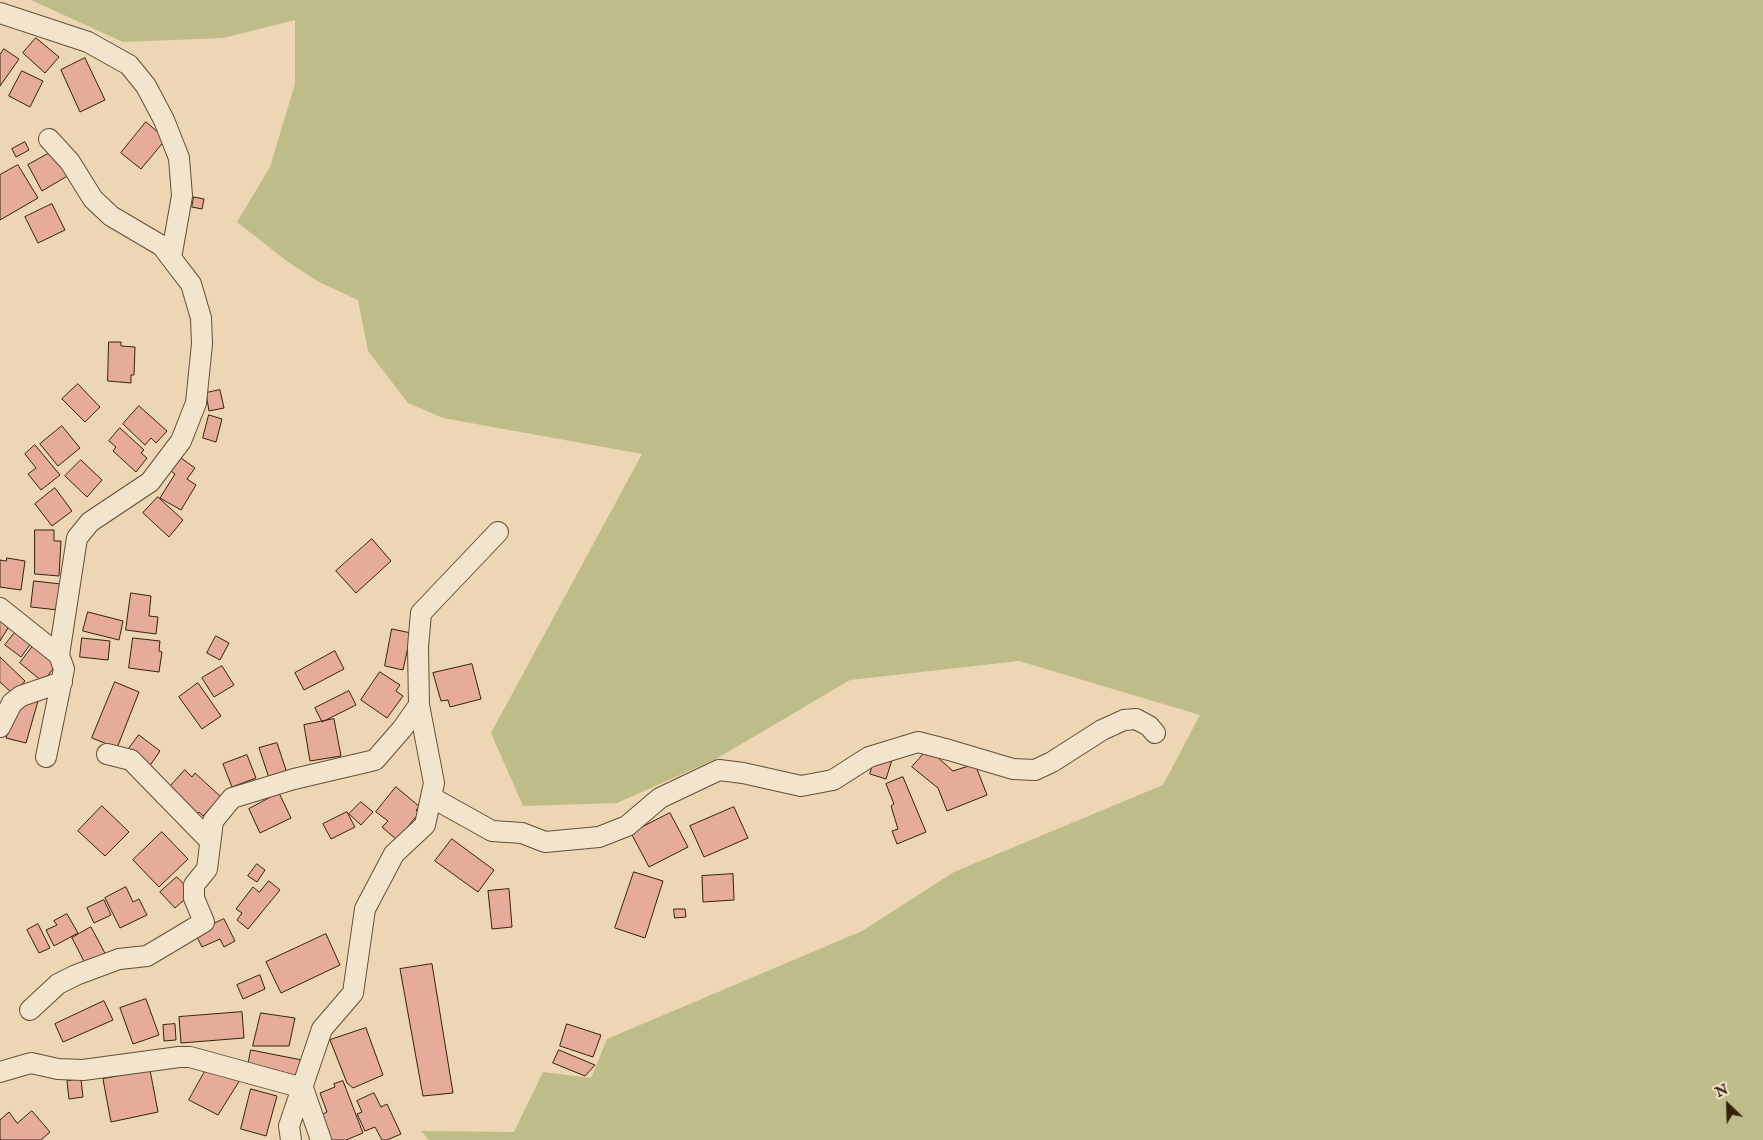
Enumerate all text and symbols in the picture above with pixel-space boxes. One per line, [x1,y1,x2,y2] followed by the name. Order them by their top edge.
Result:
[1703,1080,1753,1130] north arrow
[1713,1081,1731,1102] text: N

